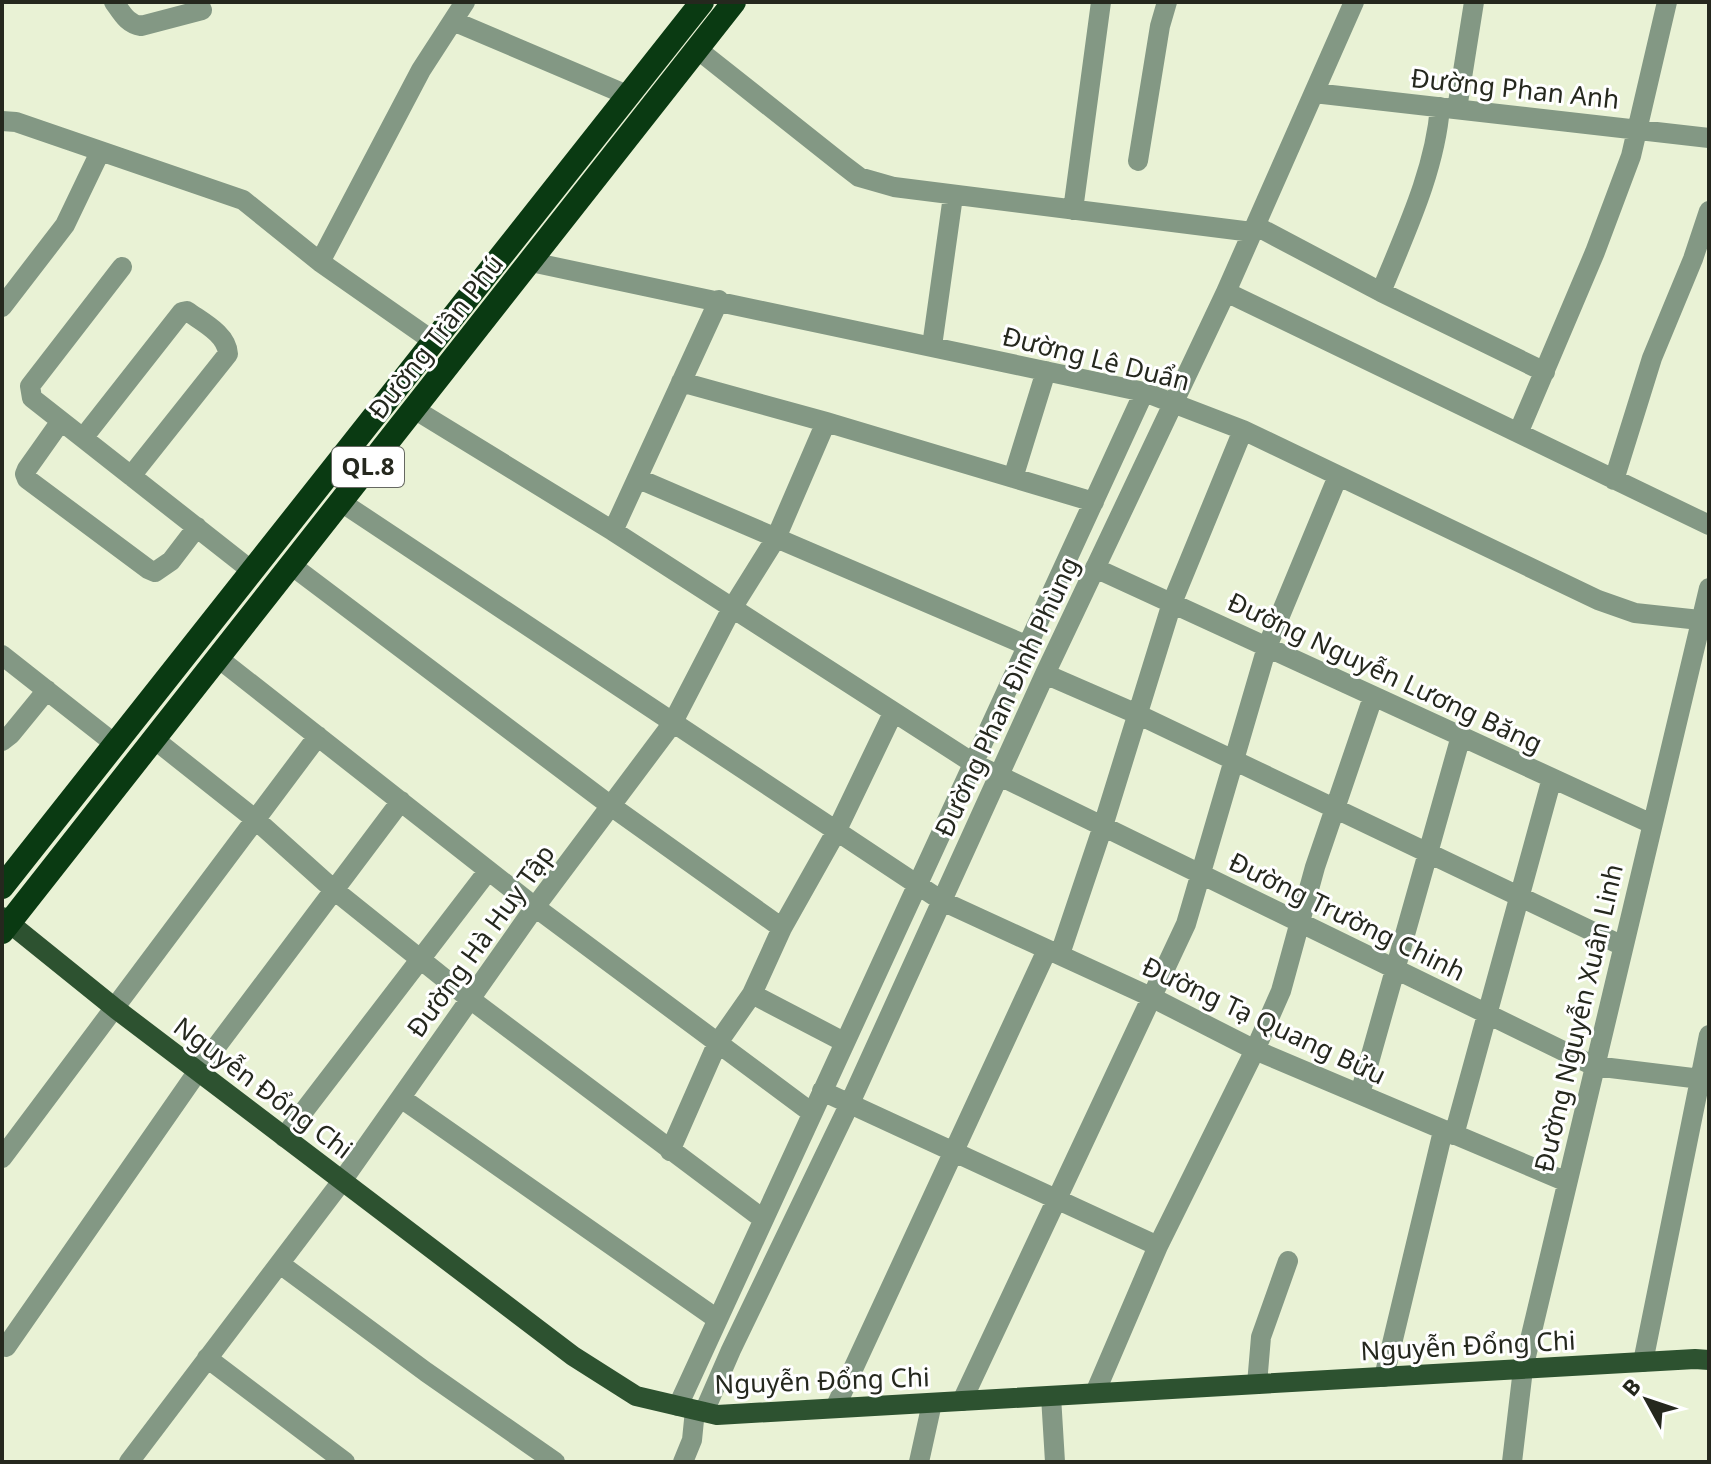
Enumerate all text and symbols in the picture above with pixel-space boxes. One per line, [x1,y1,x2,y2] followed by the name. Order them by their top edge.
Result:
[1409,59,1621,117] street label: Đường Phan Anh
[359,247,511,426] street label: Đường Trần Phú
[999,317,1194,399] street label: Đường Lê Duẩn
[332,447,404,487] road number: QL.8
[925,551,1087,842] street label: Đường Phan Đình Phùng
[1222,583,1549,761] street label: Đường Nguyễn Lương Băng
[398,837,562,1044] street label: Đường Hà Huy Tập
[1223,843,1472,989] street label: Đường Trường Chinh
[1525,860,1631,1175] street label: Đường Nguyễn Xuân Linh
[1137,948,1392,1092] street label: Đường Tạ Quang Bửu
[167,1008,360,1166] street label: Nguyễn Đổng Chi
[1359,1321,1576,1369] street label: Nguyễn Đổng Chi
[714,1358,930,1402] street label: Nguyễn Đổng Chi
[1607,1360,1687,1440] north arrow
[1615,1371,1647,1402] text: B

